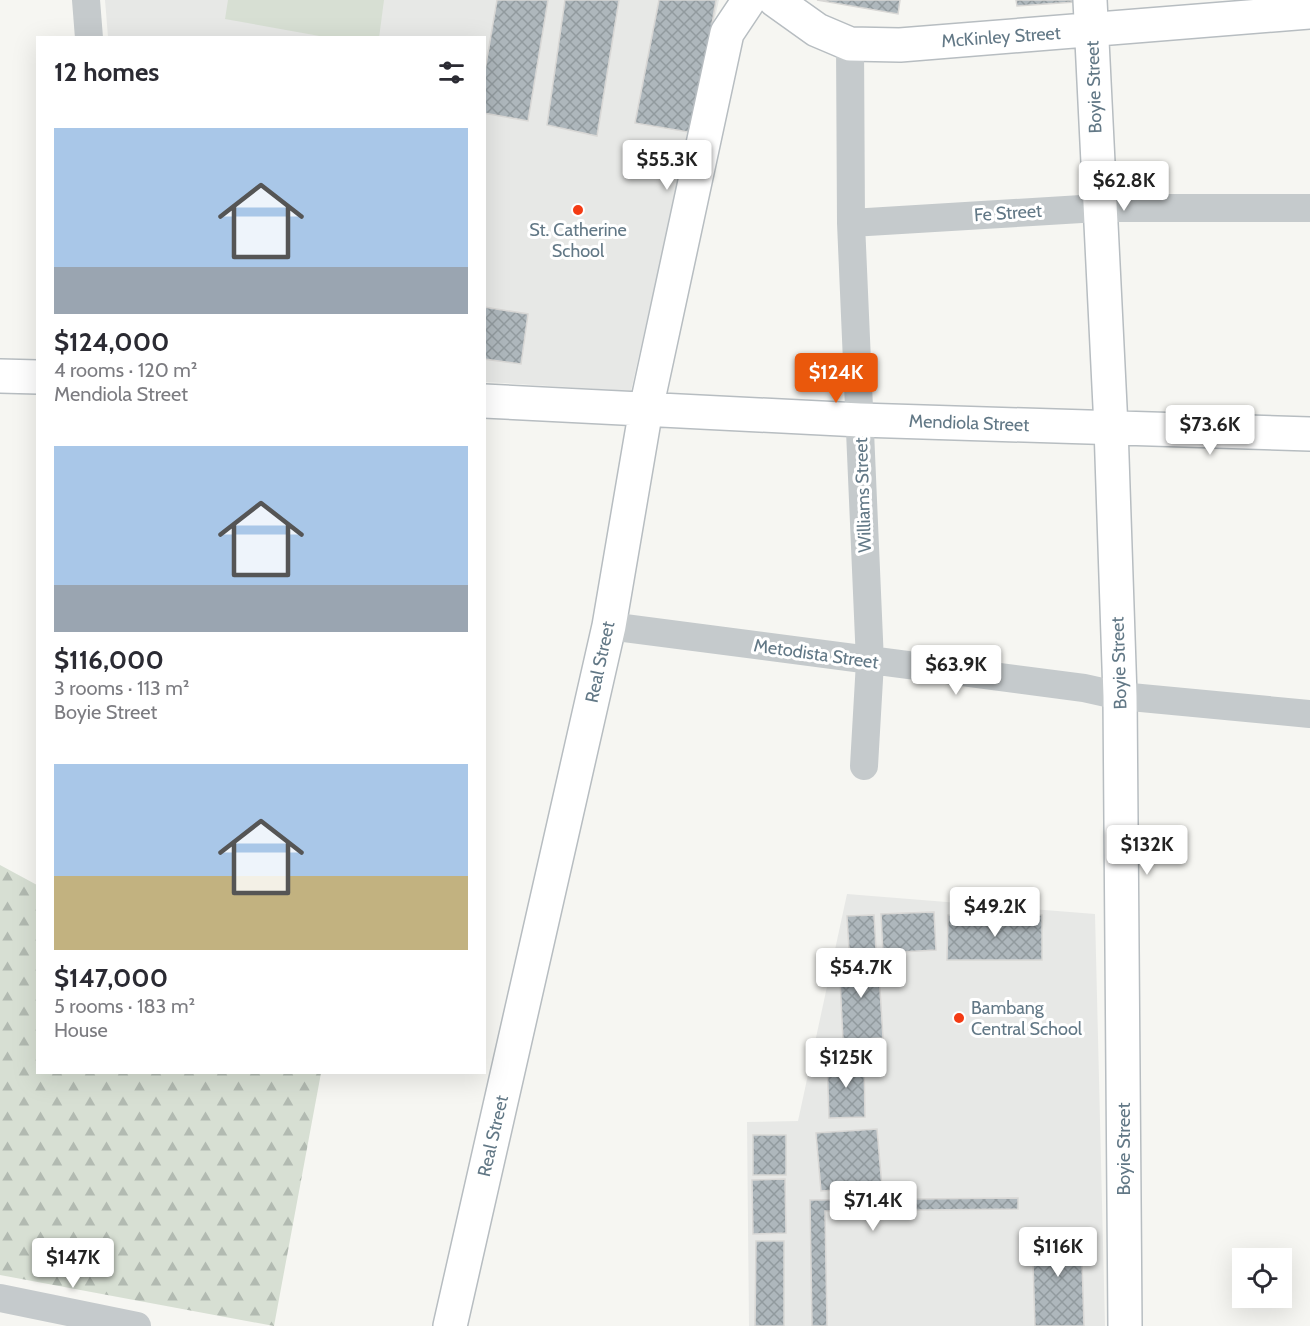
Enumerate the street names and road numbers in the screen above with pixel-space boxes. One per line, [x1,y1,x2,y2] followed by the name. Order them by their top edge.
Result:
[941,22,1061,52] street label: McKinley Street
[1081,40,1107,134] street label: Boyie Street
[973,200,1043,226] street label: Fe Street
[908,410,1030,436] street label: Mendiola Street
[850,437,876,553] street label: Williams Street
[1106,616,1132,710] street label: Boyie Street
[581,619,619,705] street label: Real Street
[752,634,880,674] street label: Metodista Street
[473,1093,513,1179] street label: Real Street
[1113,1103,1135,1195] street label: Boyie Street

